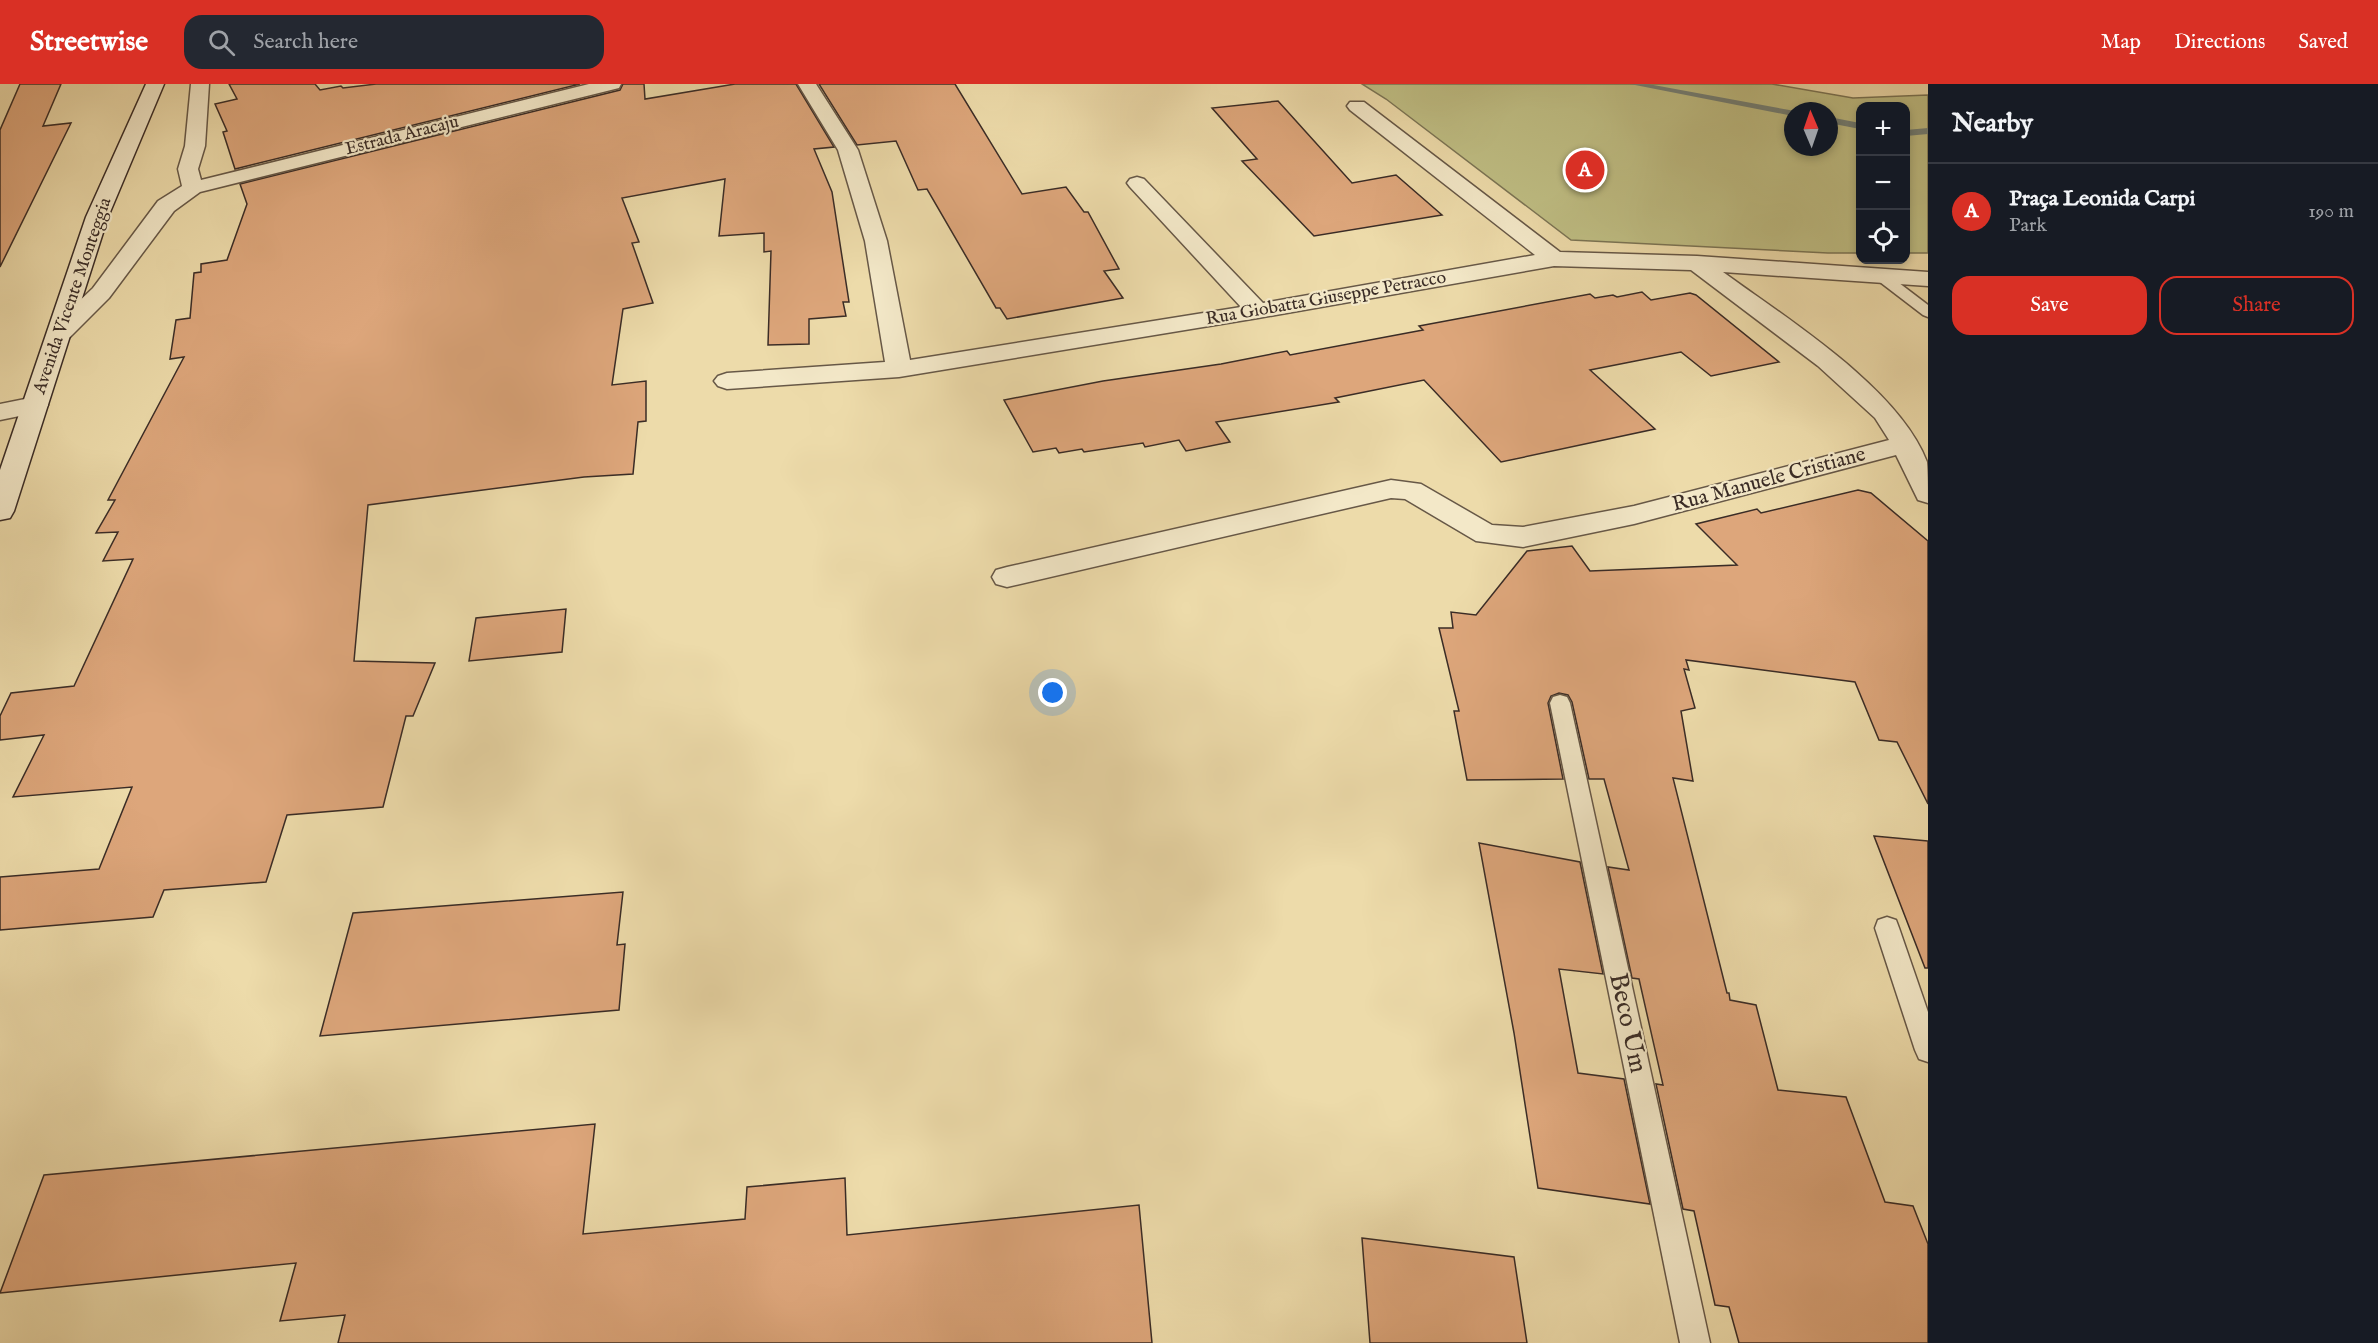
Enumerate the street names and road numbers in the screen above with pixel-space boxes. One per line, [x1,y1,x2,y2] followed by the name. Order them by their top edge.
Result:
[343,111,461,161] street label: Estrada Aracaju
[28,194,118,398] street label: Avenida Vicente Monteggia
[1204,266,1448,331] street label: Rua Giobatta Giuseppe Petracco
[1669,441,1869,519] street label: Rua Manuele Cristiane
[1601,970,1655,1076] street label: Beco Um

